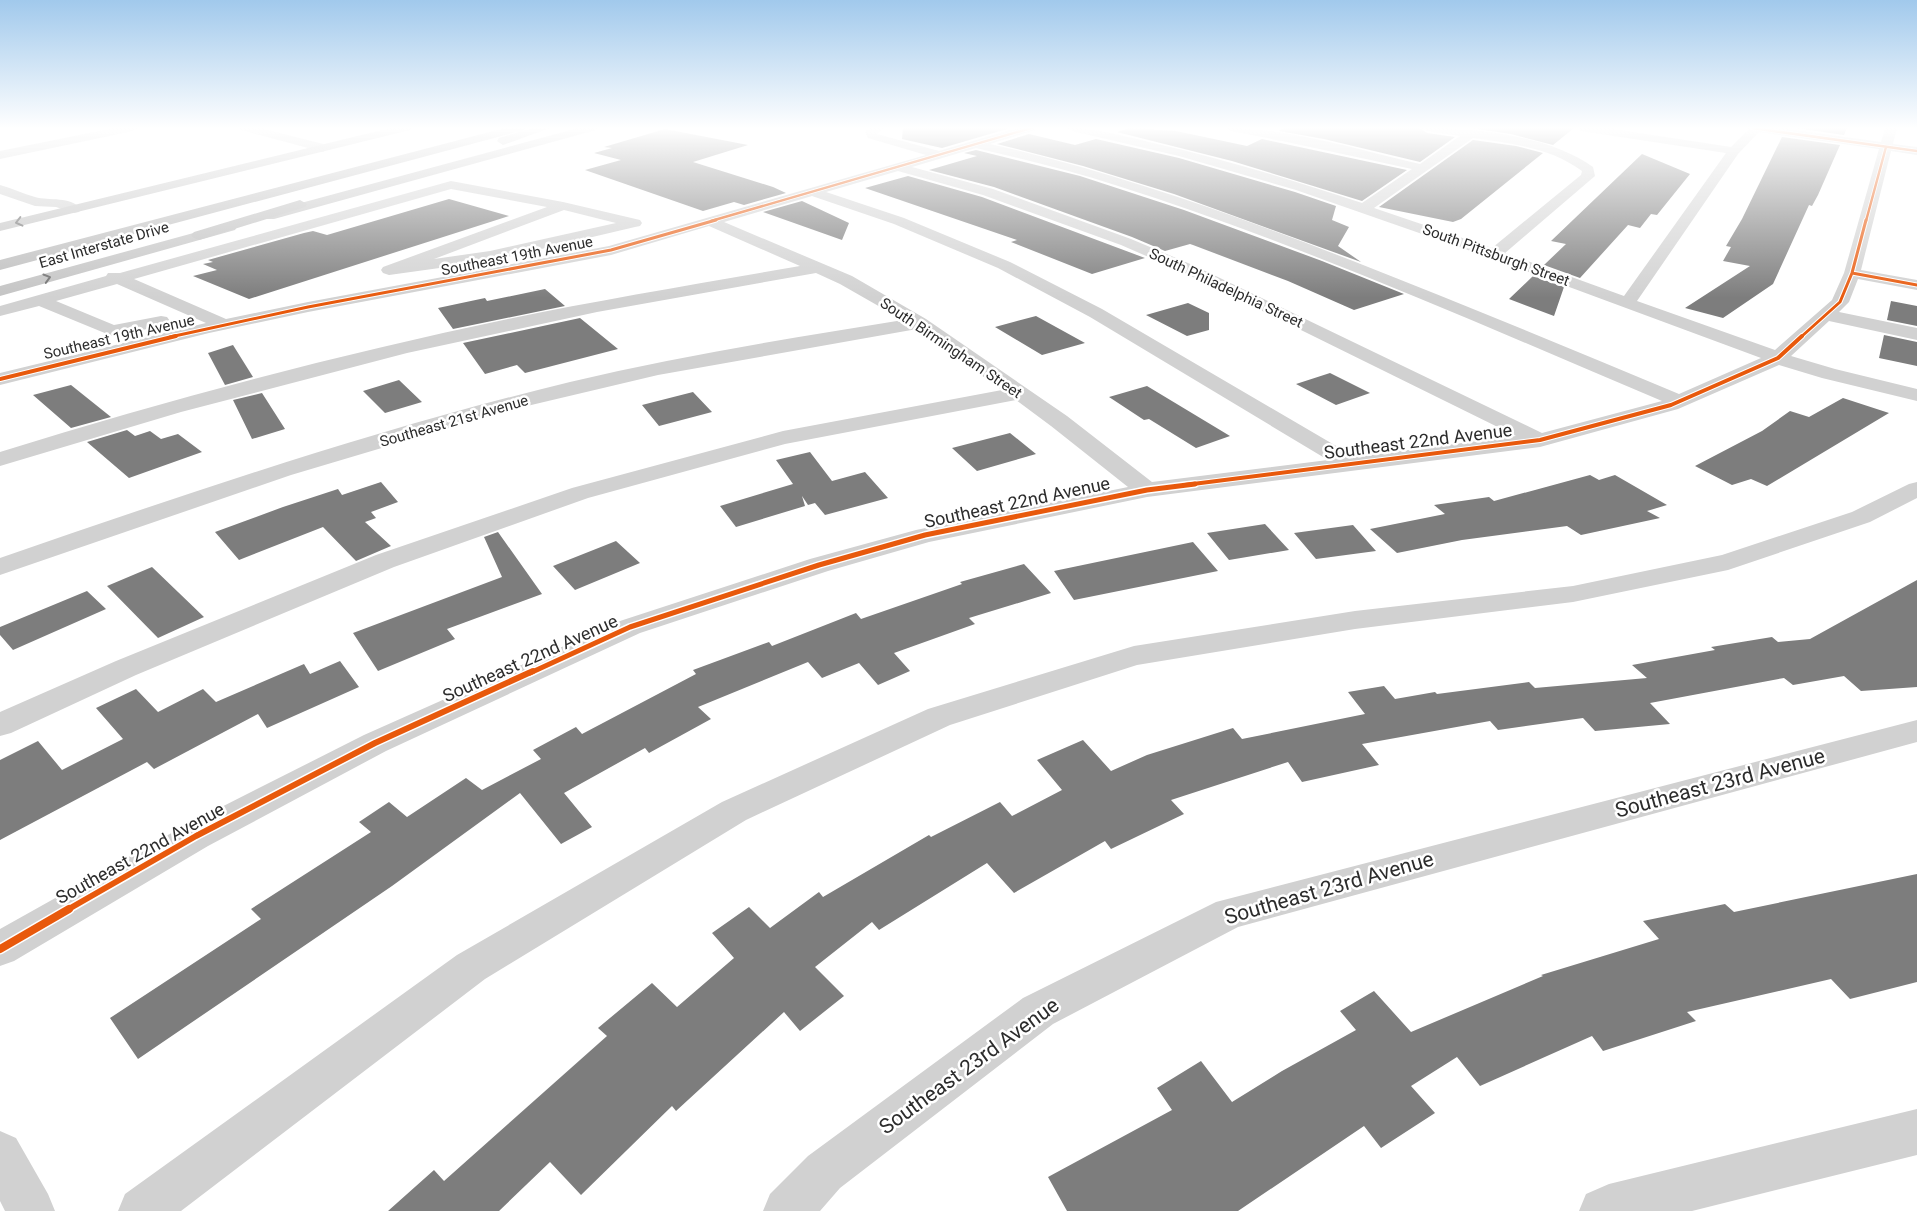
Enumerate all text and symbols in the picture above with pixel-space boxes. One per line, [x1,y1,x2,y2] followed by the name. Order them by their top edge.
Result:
[15,217,23,227] one-way arrow
[37,218,171,272] street label: East Interstate Drive
[1420,220,1572,290] street label: South Pittsburgh Street
[440,232,594,280] street label: Southeast 19th Avenue
[1146,244,1306,332] street label: South Philadelphia Street
[42,273,51,283] one-way arrow
[877,294,1025,402] street label: South Birmingham Street
[42,311,196,363] street label: Southeast 19th Avenue
[378,391,530,451] street label: Southeast 21st Avenue
[1323,419,1513,463] street label: Southeast 22nd Avenue
[922,472,1112,532] street label: Southeast 22nd Avenue
[439,610,621,706] street label: Southeast 22nd Avenue
[1612,743,1828,823] street label: Southeast 23rd Avenue
[52,798,228,908] street label: Southeast 22nd Avenue
[1222,847,1436,929] street label: Southeast 23rd Avenue
[874,993,1064,1139] street label: Southeast 23rd Avenue

